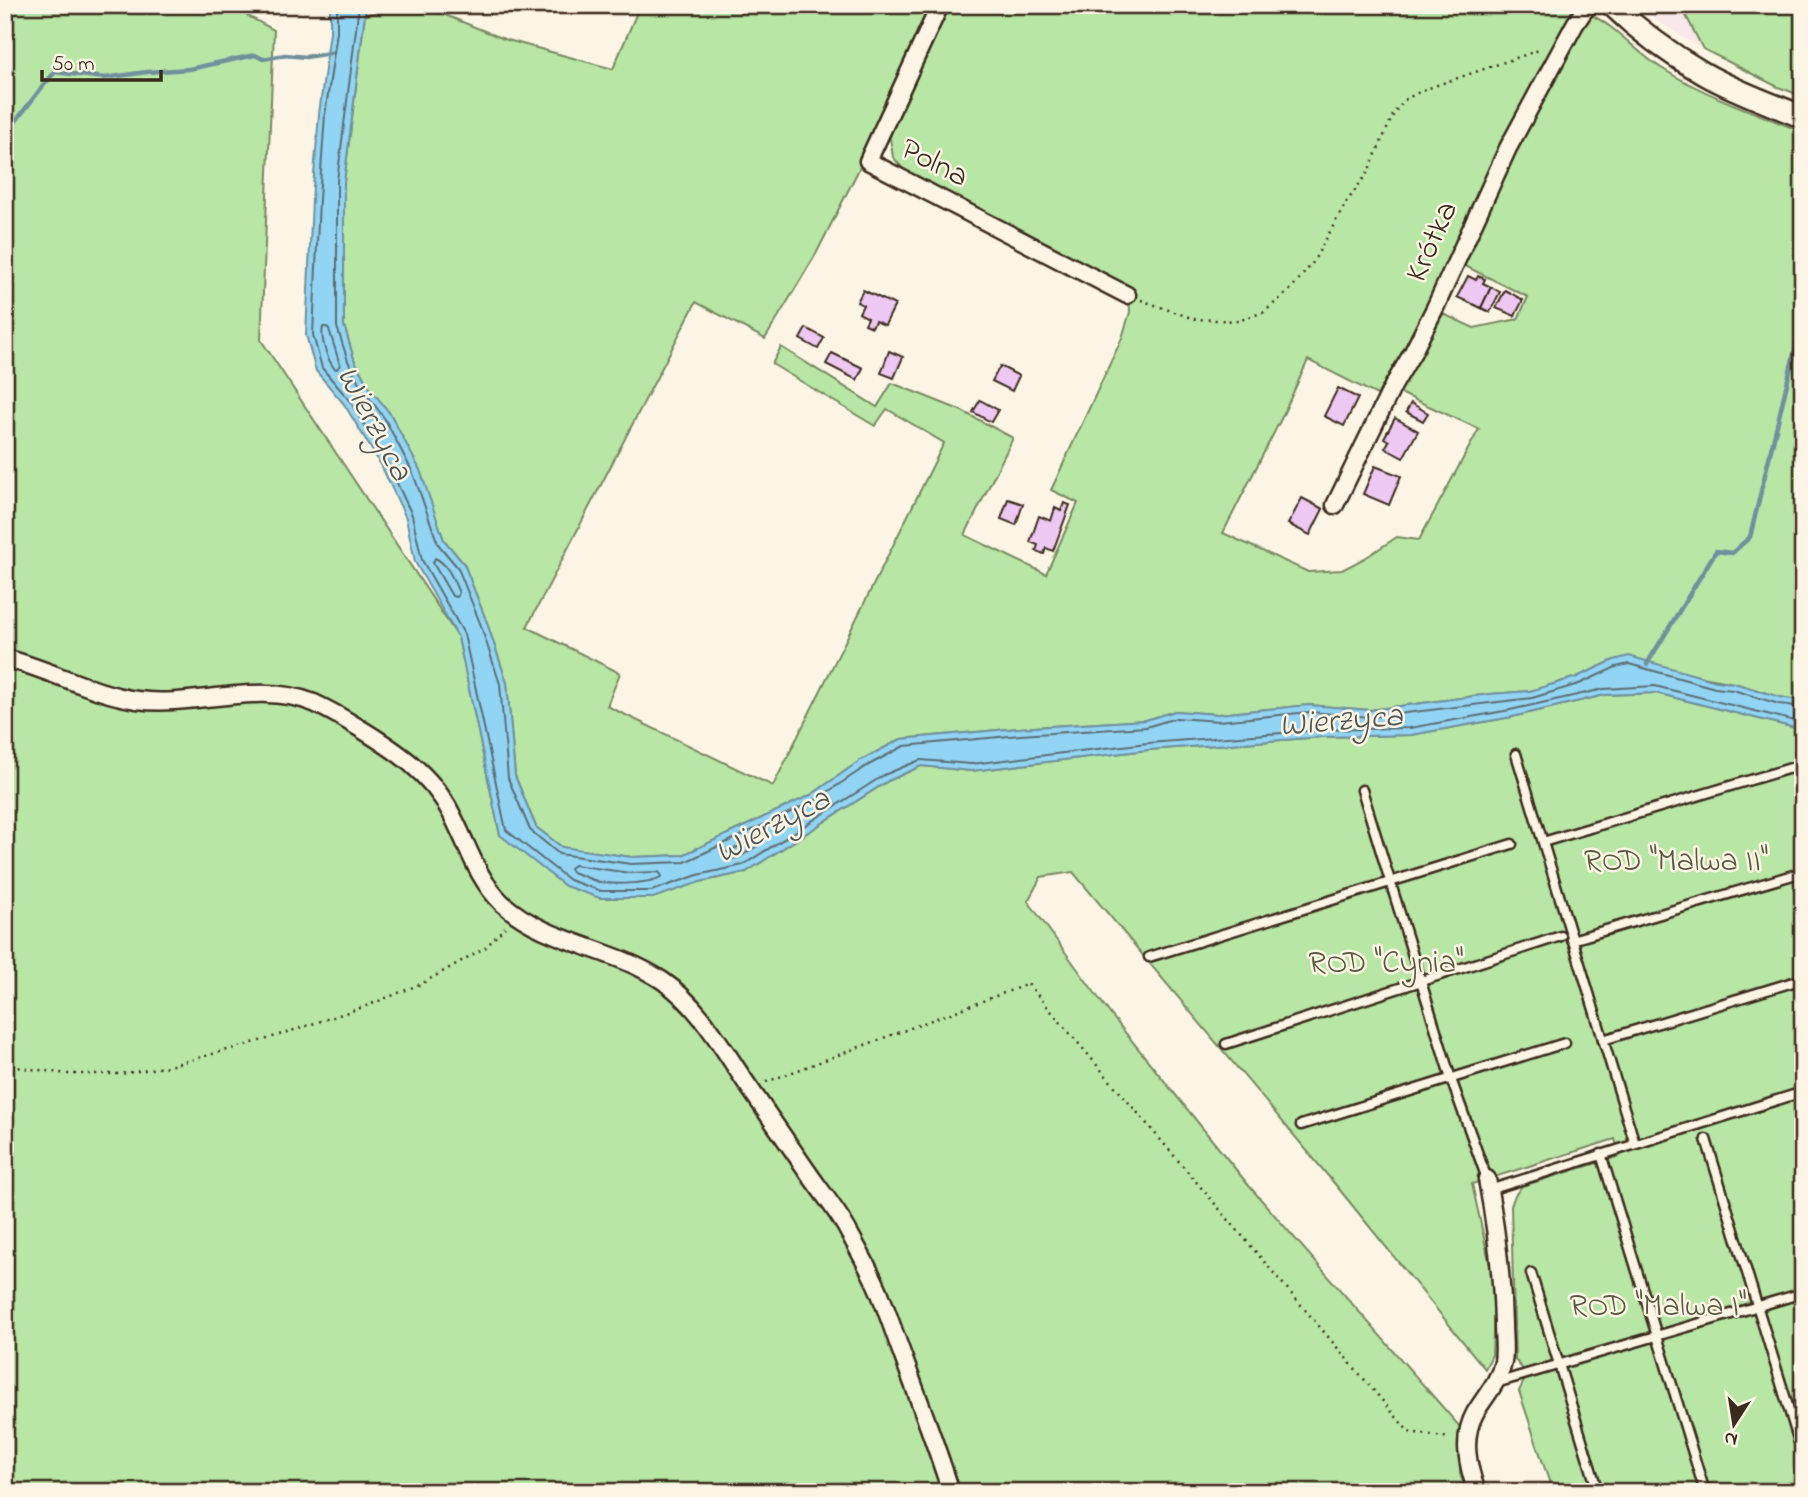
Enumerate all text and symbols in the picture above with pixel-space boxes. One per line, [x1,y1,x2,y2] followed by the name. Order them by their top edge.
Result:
[42,38,161,82] scale bar
[52,50,95,80] text: 50 m
[892,127,976,201] street label: Polna
[1394,194,1472,290] street label: Krótka
[323,358,424,491] water label: Wierzyca
[1277,693,1406,751] water label: Wierzyca
[707,776,840,877] water label: Wierzyca
[1584,839,1768,886] park label: ROD "Malwa II"
[1308,941,1464,988] park label: ROD "Cynia"
[1570,1284,1746,1331] park label: ROD "Malwa I"
[1700,1388,1770,1458] north arrow
[1722,1424,1740,1453] text: N

